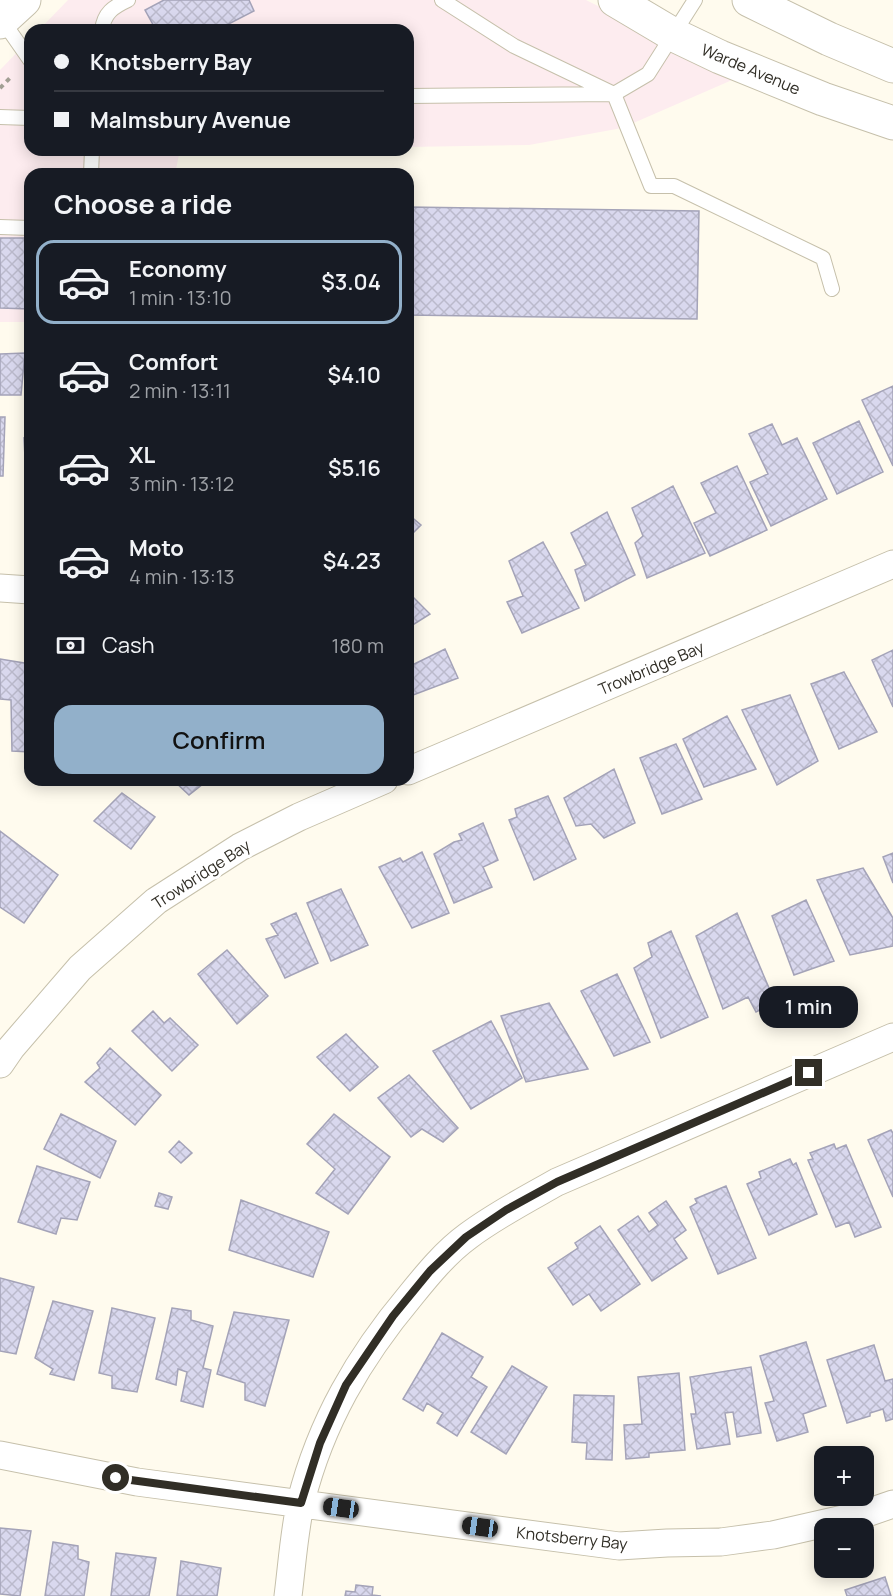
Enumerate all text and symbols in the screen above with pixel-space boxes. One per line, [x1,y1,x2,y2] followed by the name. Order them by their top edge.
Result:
[698,38,804,100] street label: Warde Avenue
[90,47,252,77] text: Knotsberry Bay
[90,105,291,135] text: Malmsbury Avenue
[54,185,232,222] text: Choose a ride
[129,254,227,284] text: Economy
[57,255,111,309] icon: car
[321,267,381,297] text: $3.04
[129,284,232,311] text: 1 min · 13:10
[129,347,218,377] text: Comfort
[57,348,111,402] icon: car
[328,360,381,390] text: $4.10
[129,377,231,404] text: 2 min · 13:11
[129,440,155,470] text: XL
[57,441,111,495] icon: car
[328,453,381,483] text: $5.16
[129,470,234,497] text: 3 min · 13:12
[129,533,184,563] text: Moto
[57,534,111,588] icon: car
[323,546,381,576] text: $4.23
[129,563,235,590] text: 4 min · 13:13
[54,629,87,662] icon: cash
[102,630,155,660] text: Cash
[331,632,384,659] text: 180 m
[595,636,708,700] street label: Trowbridge Bay
[54,705,384,774] button: Confirm
[148,834,255,914] street label: Trowbridge Bay
[760,986,858,1028] callout: 1 min
[785,993,832,1020] text: 1 min
[795,1059,822,1086] route end
[814,1446,874,1578] map controls
[814,1446,874,1506] button: +
[102,1464,129,1491] route start
[322,1497,360,1519] car
[461,1516,499,1538] car
[814,1518,874,1578] button: −
[515,1521,629,1555] street label: Knotsberry Bay

